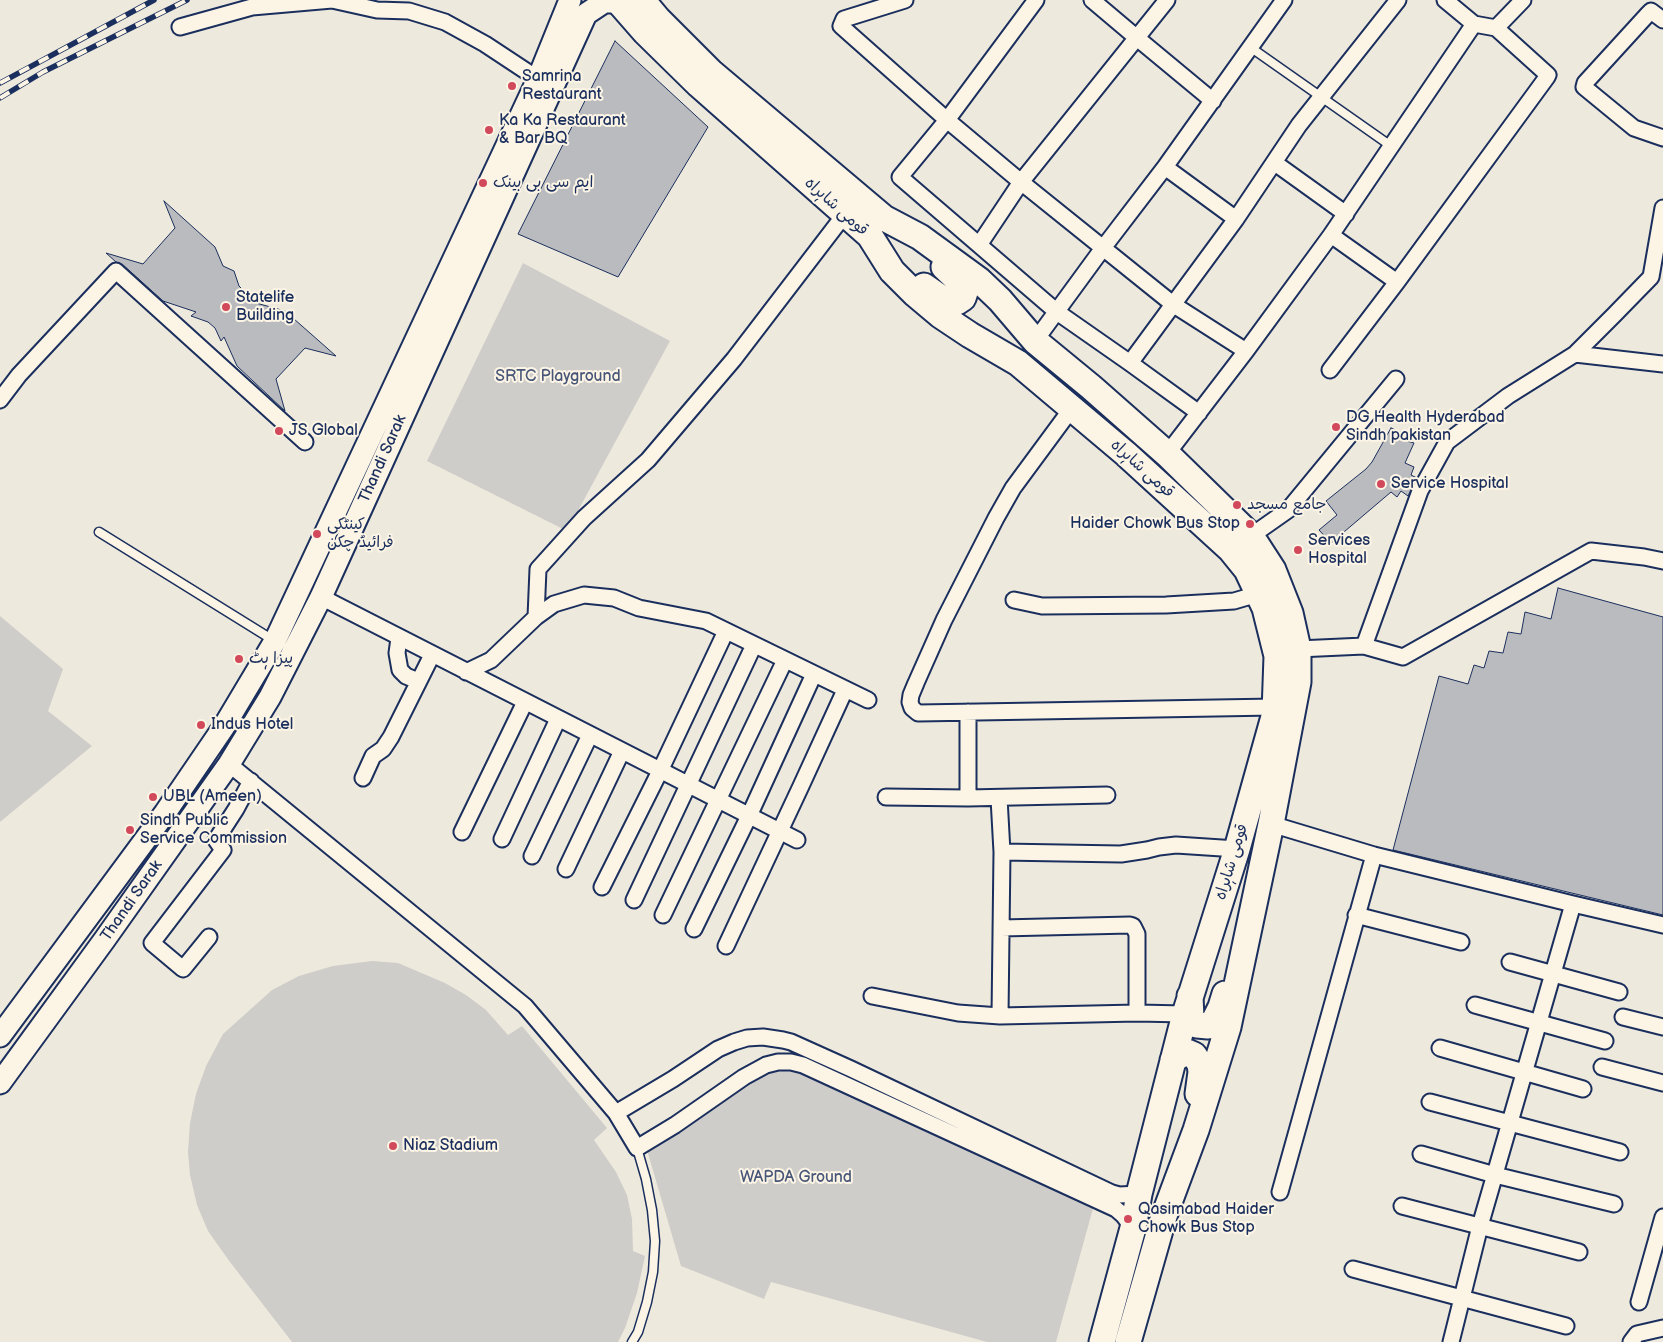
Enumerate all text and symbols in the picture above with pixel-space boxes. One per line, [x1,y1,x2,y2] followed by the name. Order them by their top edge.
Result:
[522,67,602,105] place label: Samrina Restaurant
[506,80,518,92] marker: Samrina Restaurant
[499,111,626,149] place label: Ka Ka Restaurant & Bar BQ
[483,124,495,136] marker: Ka Ka Restaurant & Bar BQ
[493,173,593,193] place label: ایم سی بی بینک
[800,174,872,240] street label: قومی شاہراہ
[477,177,489,189] marker: ایم سی بی بینک
[236,288,294,326] place label: Statelife Building
[220,301,232,313] marker: Statelife Building
[495,367,621,387] park label: SRTC Playground
[1346,408,1505,446] place label: DG Health Hyderabad Sindh pakistan
[355,412,411,506] street label: Thandi Sarak
[289,421,358,441] place label: JS Global
[1330,421,1342,433] marker: DG Health Hyderabad Sindh pakistan
[273,425,285,437] marker: JS Global
[1106,436,1178,502] street label: قومی شاہراہ
[1391,474,1508,494] place label: Service Hospital
[1375,478,1387,490] marker: Service Hospital
[1247,495,1327,515] place label: جامع مسجد
[1231,499,1243,511] marker: جامع مسجد
[1070,514,1240,534] place label: Haider Chowk Bus Stop
[327,515,394,553] place label: کینٹکی فرائیڈ چکن
[1244,518,1256,530] marker: Haider Chowk Bus Stop
[311,528,323,540] marker: کینٹکی فرائیڈ چکن
[1308,531,1370,569] place label: Services Hospital
[1292,544,1304,556] marker: Services Hospital
[249,649,293,669] place label: پیزا ہٹ
[233,653,245,665] marker: پیزا ہٹ
[211,715,293,735] place label: Indus Hotel
[195,719,207,731] marker: Indus Hotel
[163,787,262,807] place label: UBL (Ameen)
[147,791,159,803] marker: UBL (Ameen)
[140,811,287,849] place label: Sindh Public Service Commission
[1211,822,1253,902] street label: قومی شاہراہ
[124,824,136,836] marker: Sindh Public Service Commission
[97,857,167,945] street label: Thandi Sarak
[403,1136,498,1156] place label: Niaz Stadium
[387,1140,399,1152] marker: Niaz Stadium
[740,1168,852,1188] park label: WAPDA Ground
[1138,1200,1274,1238] place label: Qasimabad Haider Chowk Bus Stop
[1122,1213,1134,1225] marker: Qasimabad Haider Chowk Bus Stop

